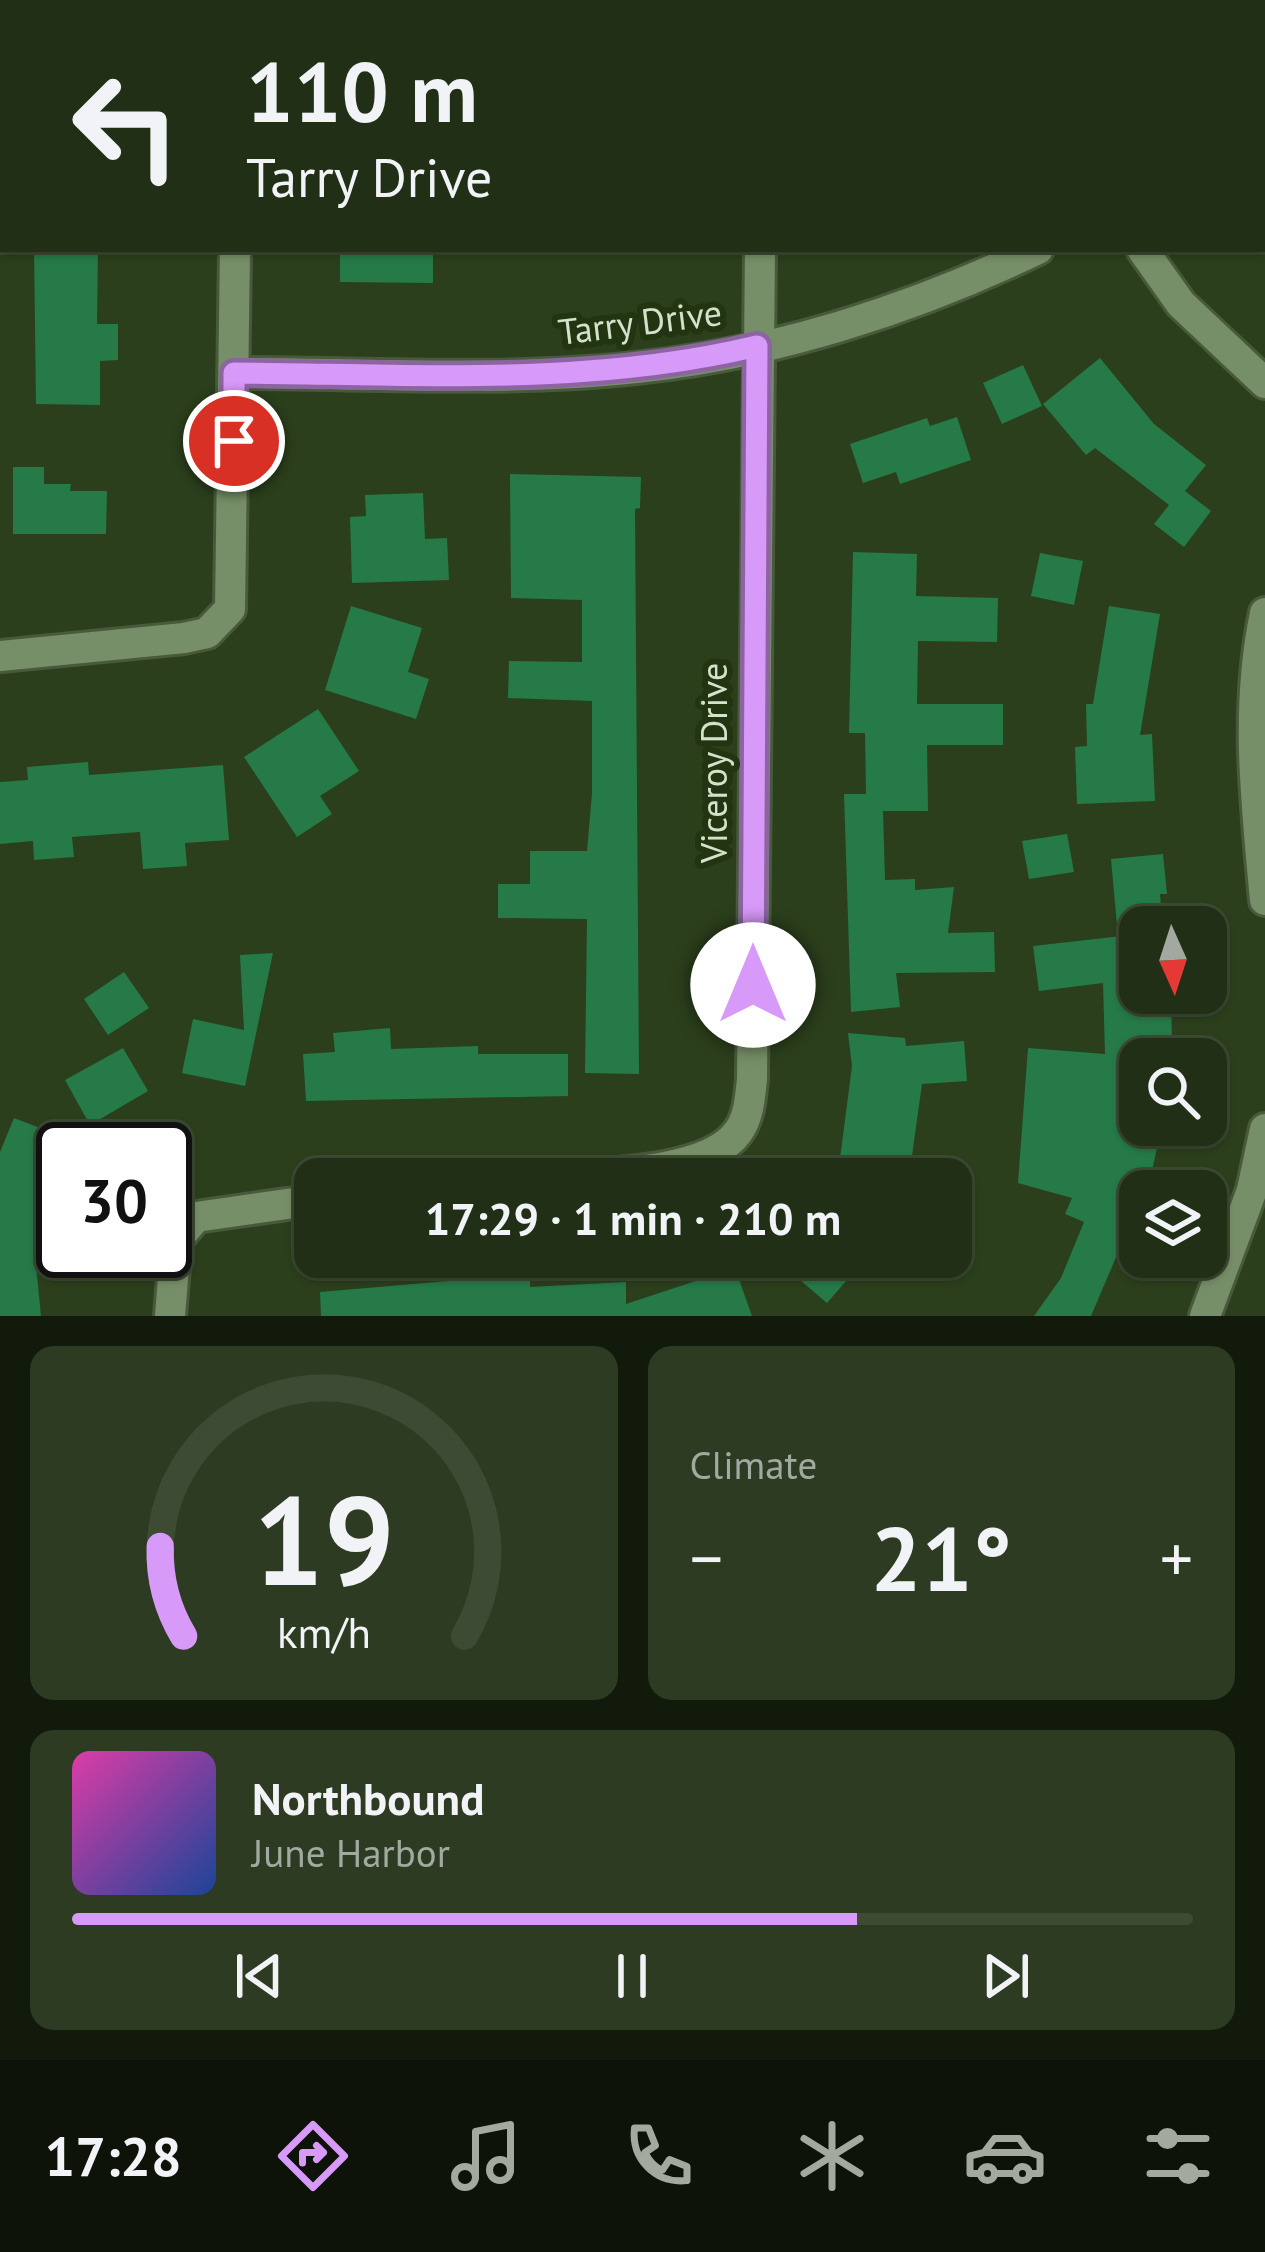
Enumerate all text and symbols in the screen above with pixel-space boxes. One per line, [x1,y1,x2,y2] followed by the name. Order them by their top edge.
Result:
[246,36,478,145] text: 110 m
[48,48,204,204] icon: left
[246,142,492,212] text: Tarry Drive
[556,288,724,355] street label: Tarry Drive
[183,390,285,492] pin
[201,408,267,474] icon: arrive
[690,663,737,864] street label: Viceroy Drive
[1119,906,1227,1014] north arrow
[1119,906,1227,1278] map controls
[690,922,816,1048] position arrow
[1119,1038,1227,1146] button: search
[36,1122,192,1278] speed limit sign: 30
[1119,1170,1227,1278] button: layers
[425,1189,841,1247] text: 17:29 · 1 min · 210 m
[690,1439,817,1490] text: Climate
[253,1458,395,1619] text: 19
[871,1499,1012,1616] text: 21°
[690,1515,723,1600] text: −
[1160,1515,1193,1600] text: +
[277,1604,371,1660] text: km/h
[252,1769,484,1827] text: Northbound
[252,1827,450,1878] text: June Harbor
[226,1943,292,2009] icon: previous
[599,1943,665,2009] icon: pause
[973,1943,1039,2009] icon: next
[271,2114,355,2198] icon: directions
[444,2114,528,2198] icon: music
[617,2114,701,2198] icon: phone
[790,2114,874,2198] icon: climate
[963,2114,1047,2198] icon: car
[1136,2114,1220,2198] icon: filters
[45,2121,182,2191] text: 17:28

